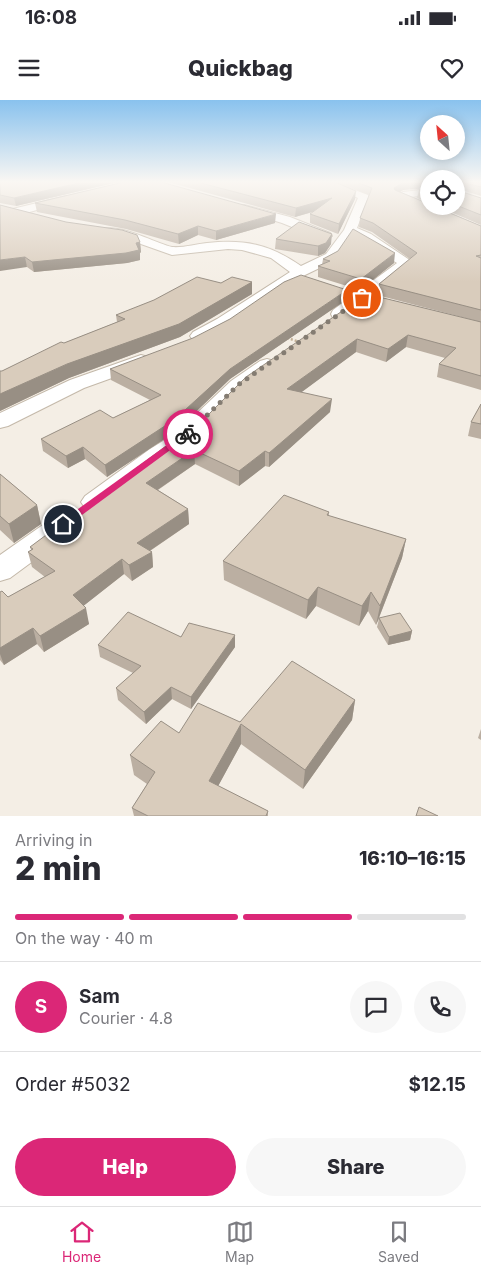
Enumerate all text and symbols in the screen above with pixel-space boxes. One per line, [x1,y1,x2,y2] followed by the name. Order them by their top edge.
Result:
[25,6,77,29] text: 16:08
[15,54,43,82] icon: menu
[438,54,466,82] icon: heart
[188,55,293,81] text: Quickbag
[420,115,465,160] north arrow
[420,115,465,215] map controls
[420,170,465,215] button: locate
[341,277,383,319] pin
[348,284,376,312] icon: bag
[163,409,213,459] courier
[174,420,202,448] icon: bike
[42,503,84,545] pin
[49,510,77,538] icon: home
[15,830,92,850] text: Arriving in
[359,847,466,870] text: 16:10–16:15
[15,849,101,888] text: 2 min
[15,928,153,948] text: On the way · 40 m
[350,981,402,1033] button: chat
[414,981,466,1033] button: phone
[79,985,120,1008] text: Sam
[35,995,47,1018] text: S
[79,1008,173,1028] text: Courier · 4.8
[15,1073,130,1096] text: Order #5032
[408,1073,466,1096] text: $12.15
[15,1138,236,1196] button: Help
[246,1138,466,1196] button: Share
[62,1218,101,1265] tab: Home
[225,1218,254,1265] tab: Map
[378,1218,419,1265] tab: Saved

